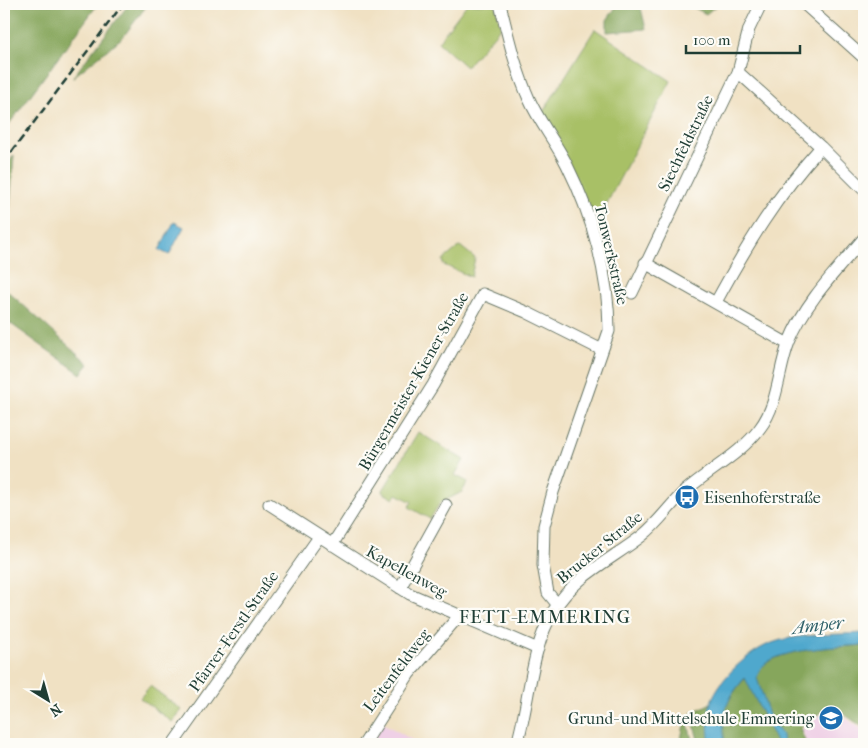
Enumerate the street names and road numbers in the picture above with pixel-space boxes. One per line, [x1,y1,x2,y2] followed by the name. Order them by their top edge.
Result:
[654,92,717,195] street label: Siechfeldstraße
[591,202,632,307] street label: Tonwerkstraße
[354,289,472,474] street label: Bürgermeister-Kiener-Straße
[553,507,646,588] street label: Brucker Straße
[363,541,451,602] street label: Kapellenweg
[185,567,282,695] street label: Pfarrer-Ferstl-Straße
[359,625,434,716] street label: Leitenfeldweg

